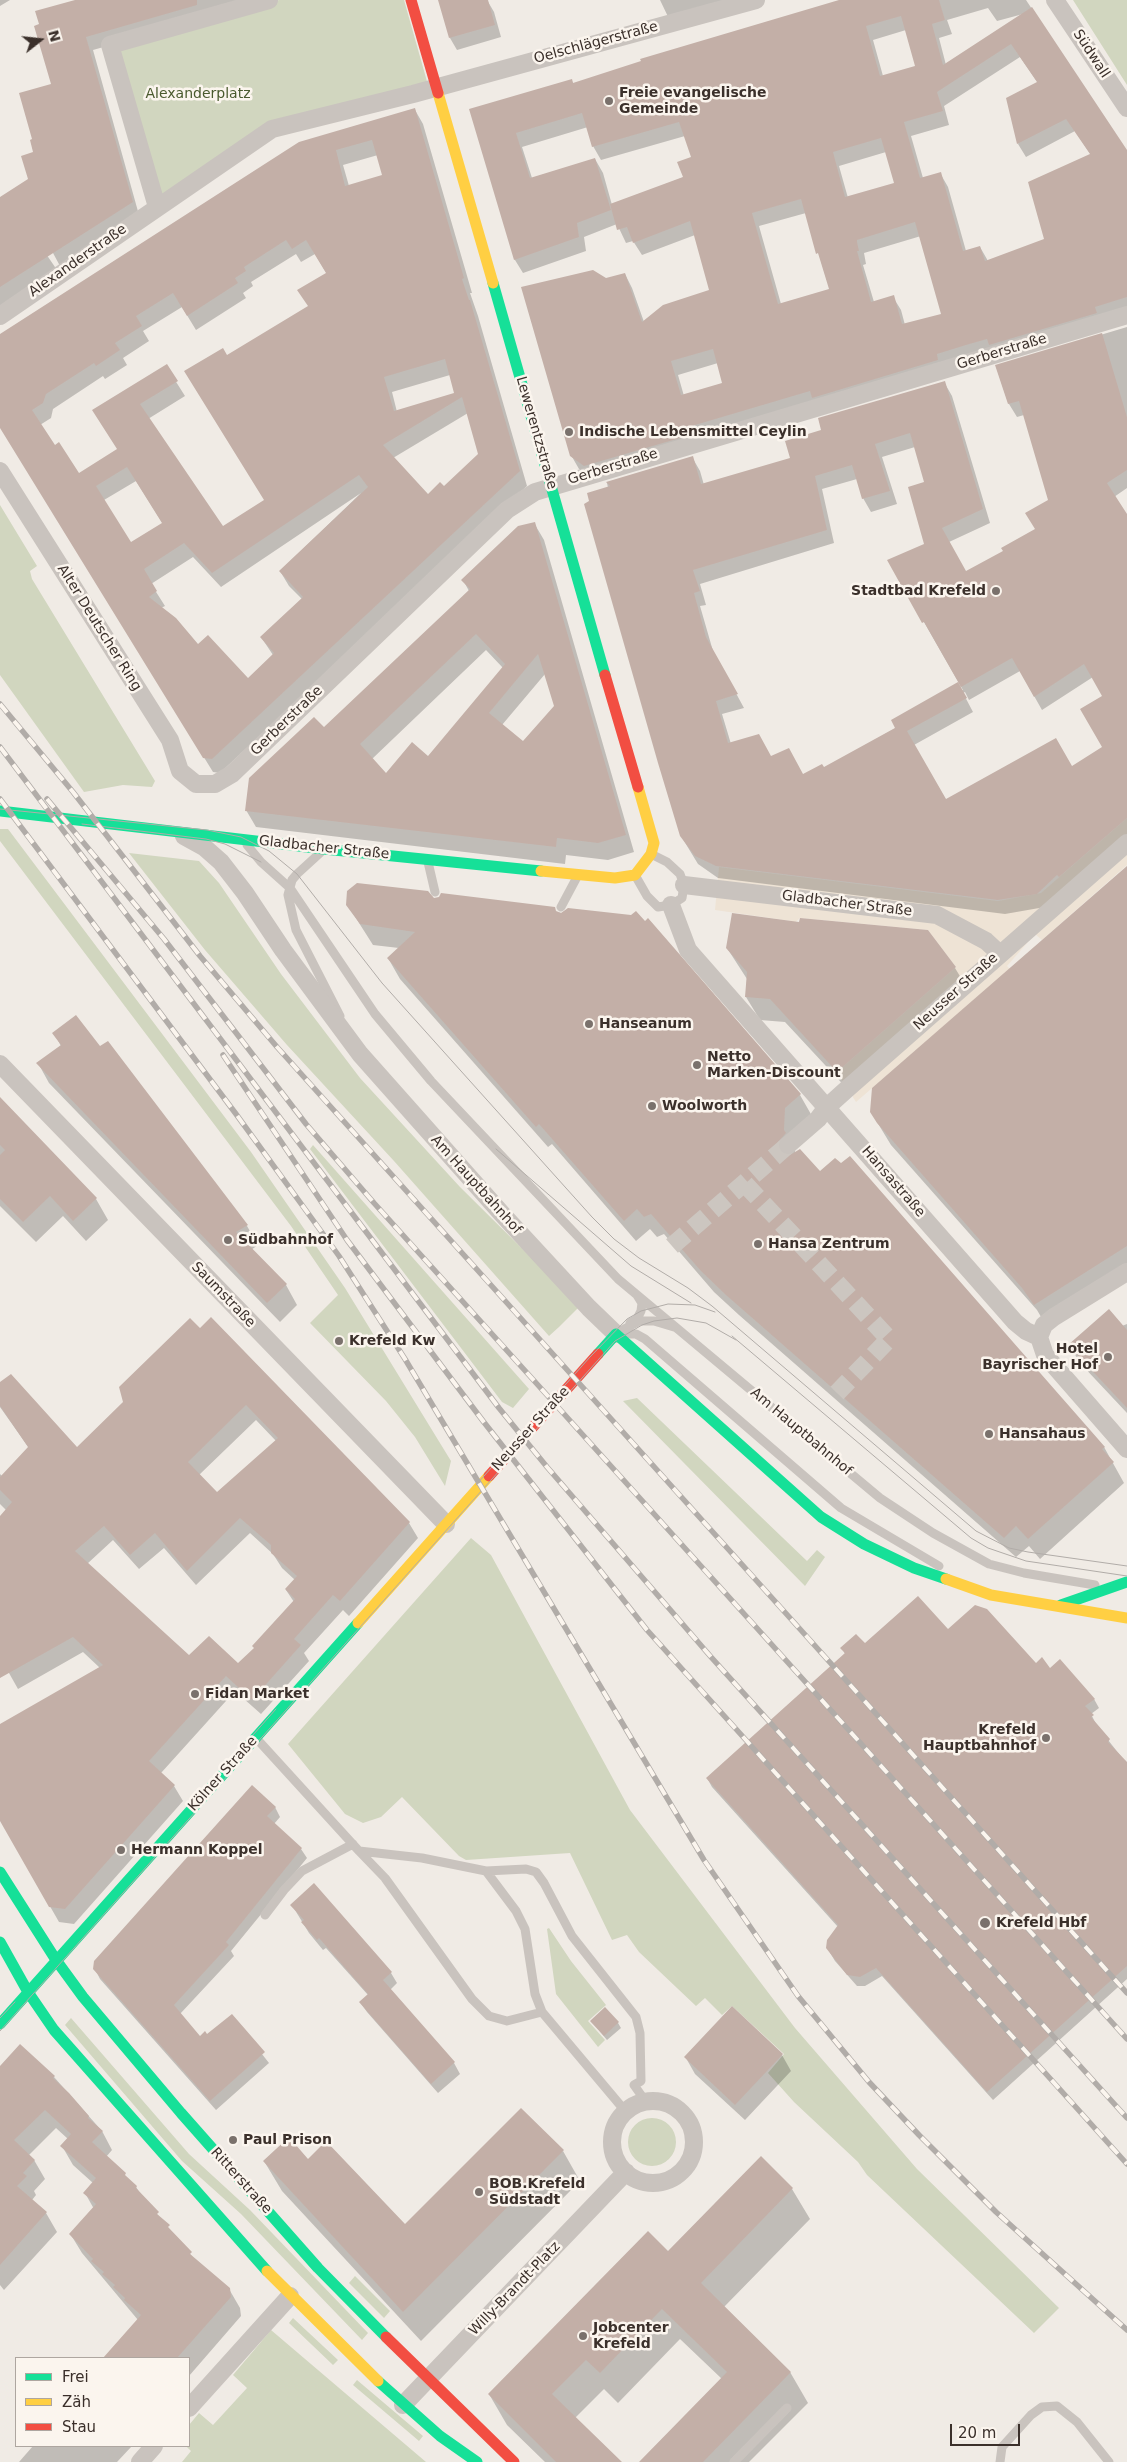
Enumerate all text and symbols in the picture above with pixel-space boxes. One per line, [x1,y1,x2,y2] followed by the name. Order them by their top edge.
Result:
[15,15,65,65] north arrow
[532,18,660,68] street label: Oelschlägerstraße
[1069,27,1113,81] street label: Südwall
[45,28,64,44] text: N
[619,85,766,118] place label: Freie evangelische Gemeinde
[145,86,251,102] park label: Alexanderplatz
[603,95,615,107] marker: Freie evangelische Gemeinde
[26,221,130,301] street label: Alexanderstraße
[955,330,1049,374] street label: Gerberstraße
[512,375,560,491] street label: Lewerentzstraße
[579,424,807,440] place label: Indische Lebensmittel Ceylin
[563,426,575,438] marker: Indische Lebensmittel Ceylin
[566,445,660,489] street label: Gerberstraße
[53,562,145,694] street label: Alter Deutscher Ring
[851,583,986,599] place label: Stadtbad Krefeld
[990,585,1002,597] marker: Stadtbad Krefeld
[248,683,326,759] street label: Gerberstraße
[258,833,390,863] street label: Gladbacher Straße
[781,888,913,920] street label: Gladbacher Straße
[910,950,1002,1034] street label: Neusser Straße
[599,1016,692,1032] place label: Hanseanum
[583,1018,595,1030] marker: Hanseanum
[707,1049,841,1082] place label: Netto Marken-Discount
[691,1059,703,1071] marker: Netto Marken-Discount
[662,1098,747,1114] place label: Woolworth
[646,1100,658,1112] marker: Woolworth
[427,1132,525,1238] street label: Am Hauptbahnhof
[858,1143,928,1221] street label: Hansastraße
[238,1232,333,1248] place label: Südbahnhof
[222,1234,234,1246] marker: Südbahnhof
[768,1236,890,1252] place label: Hansa Zentrum
[752,1238,764,1250] marker: Hansa Zentrum
[188,1259,258,1331] street label: Saumstraße
[349,1333,435,1349] place label: Krefeld Kw
[333,1335,345,1347] marker: Krefeld Kw
[982,1341,1098,1374] place label: Hotel Bayrischer Hof
[1102,1351,1114,1363] marker: Hotel Bayrischer Hof
[489,1383,573,1475] street label: Neusser Straße
[747,1385,855,1479] street label: Am Hauptbahnhof
[999,1426,1086,1442] place label: Hansahaus
[983,1428,995,1440] marker: Hansahaus
[205,1686,309,1702] place label: Fidan Market
[189,1688,201,1700] marker: Fidan Market
[923,1722,1036,1754] place label: Krefeld Hauptbahnhof
[1040,1732,1052,1744] marker: Krefeld Hauptbahnhof
[185,1733,261,1815] street label: Kölner Straße
[131,1842,263,1858] place label: Hermann Koppel
[115,1844,127,1856] marker: Hermann Koppel
[996,1915,1086,1931] place label: Krefeld Hbf
[978,1916,992,1930] marker: Krefeld Hbf
[243,2132,332,2148] place label: Paul Prison
[227,2134,239,2146] marker: Paul Prison
[207,2144,275,2218] street label: Ritterstraße
[489,2176,585,2208] place label: BOB.Krefeld Südstadt
[473,2186,485,2198] marker: BOB.Krefeld Südstadt
[466,2239,564,2339] street label: Willy-Brandt-Platz
[593,2320,669,2352] place label: Jobcenter Krefeld
[577,2330,589,2342] marker: Jobcenter Krefeld
[15,2357,190,2447] legend
[62,2368,89,2386] text: Frei
[62,2393,91,2411] text: Zäh
[952,2414,1022,2446] scale bar
[62,2418,96,2436] text: Stau
[958,2424,996,2442] text: 20 m

